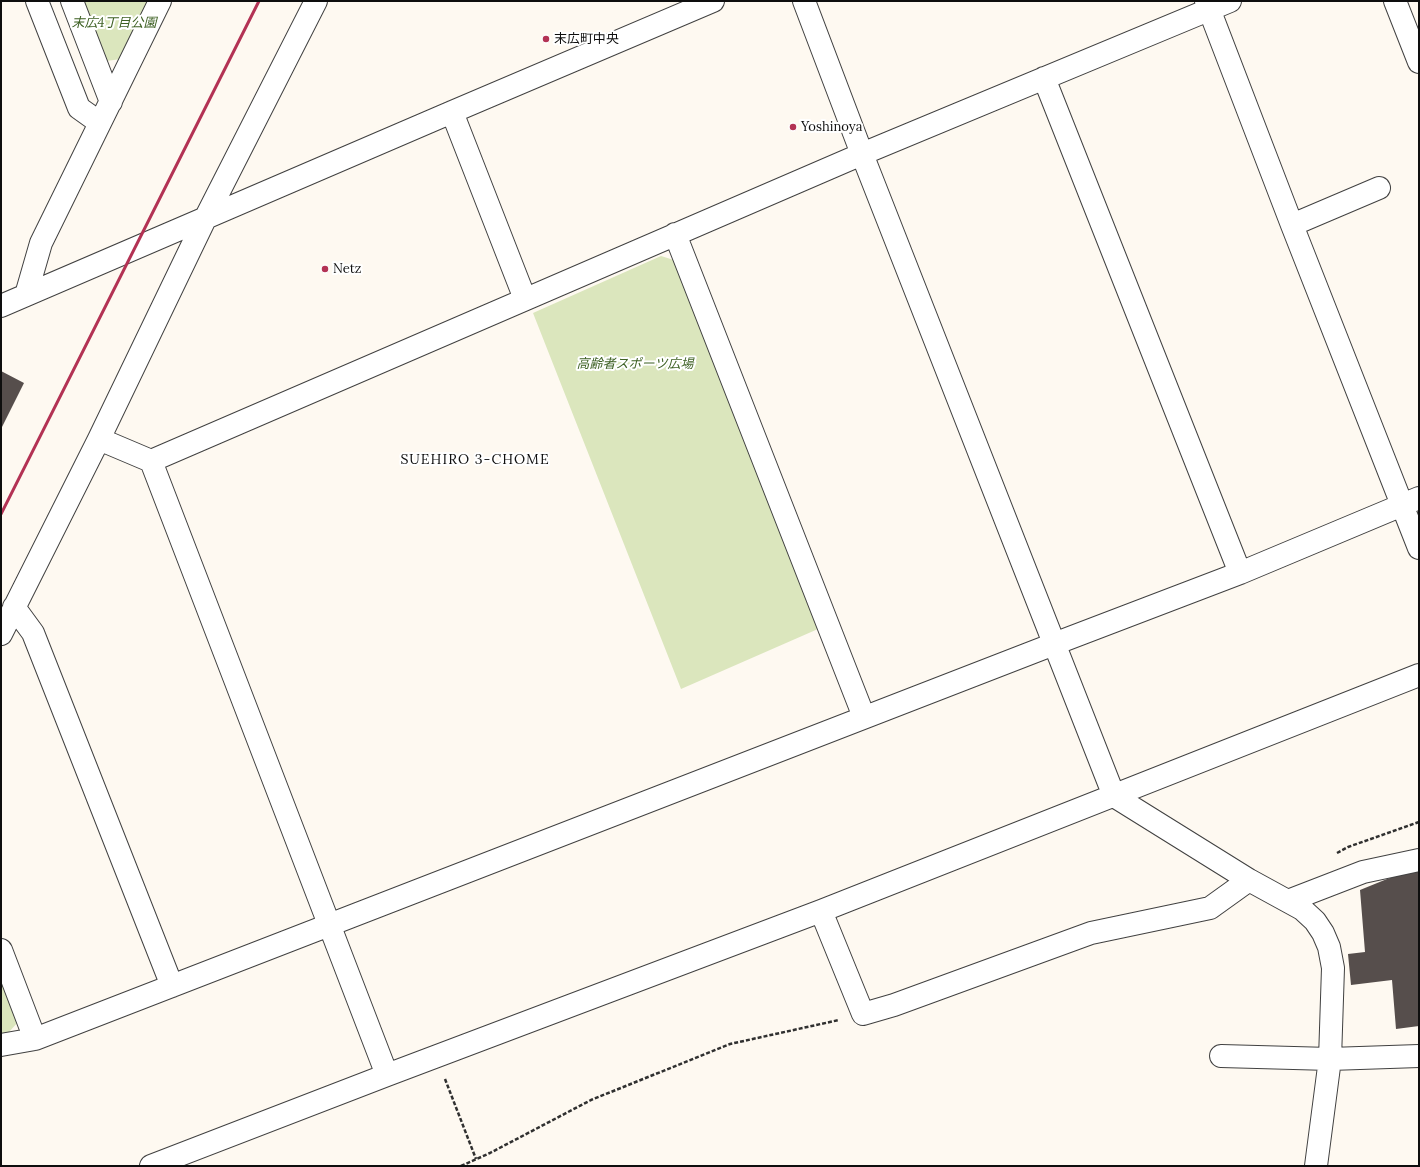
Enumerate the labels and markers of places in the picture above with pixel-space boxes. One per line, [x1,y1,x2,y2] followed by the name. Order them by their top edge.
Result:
[554,31,619,47] place label: 末広町中央
[541,34,551,44] marker: 末広町中央
[801,119,862,135] place label: Yoshinoya
[788,122,798,132] marker: Yoshinoya
[333,261,361,277] place label: Netz
[320,264,330,274] marker: Netz

